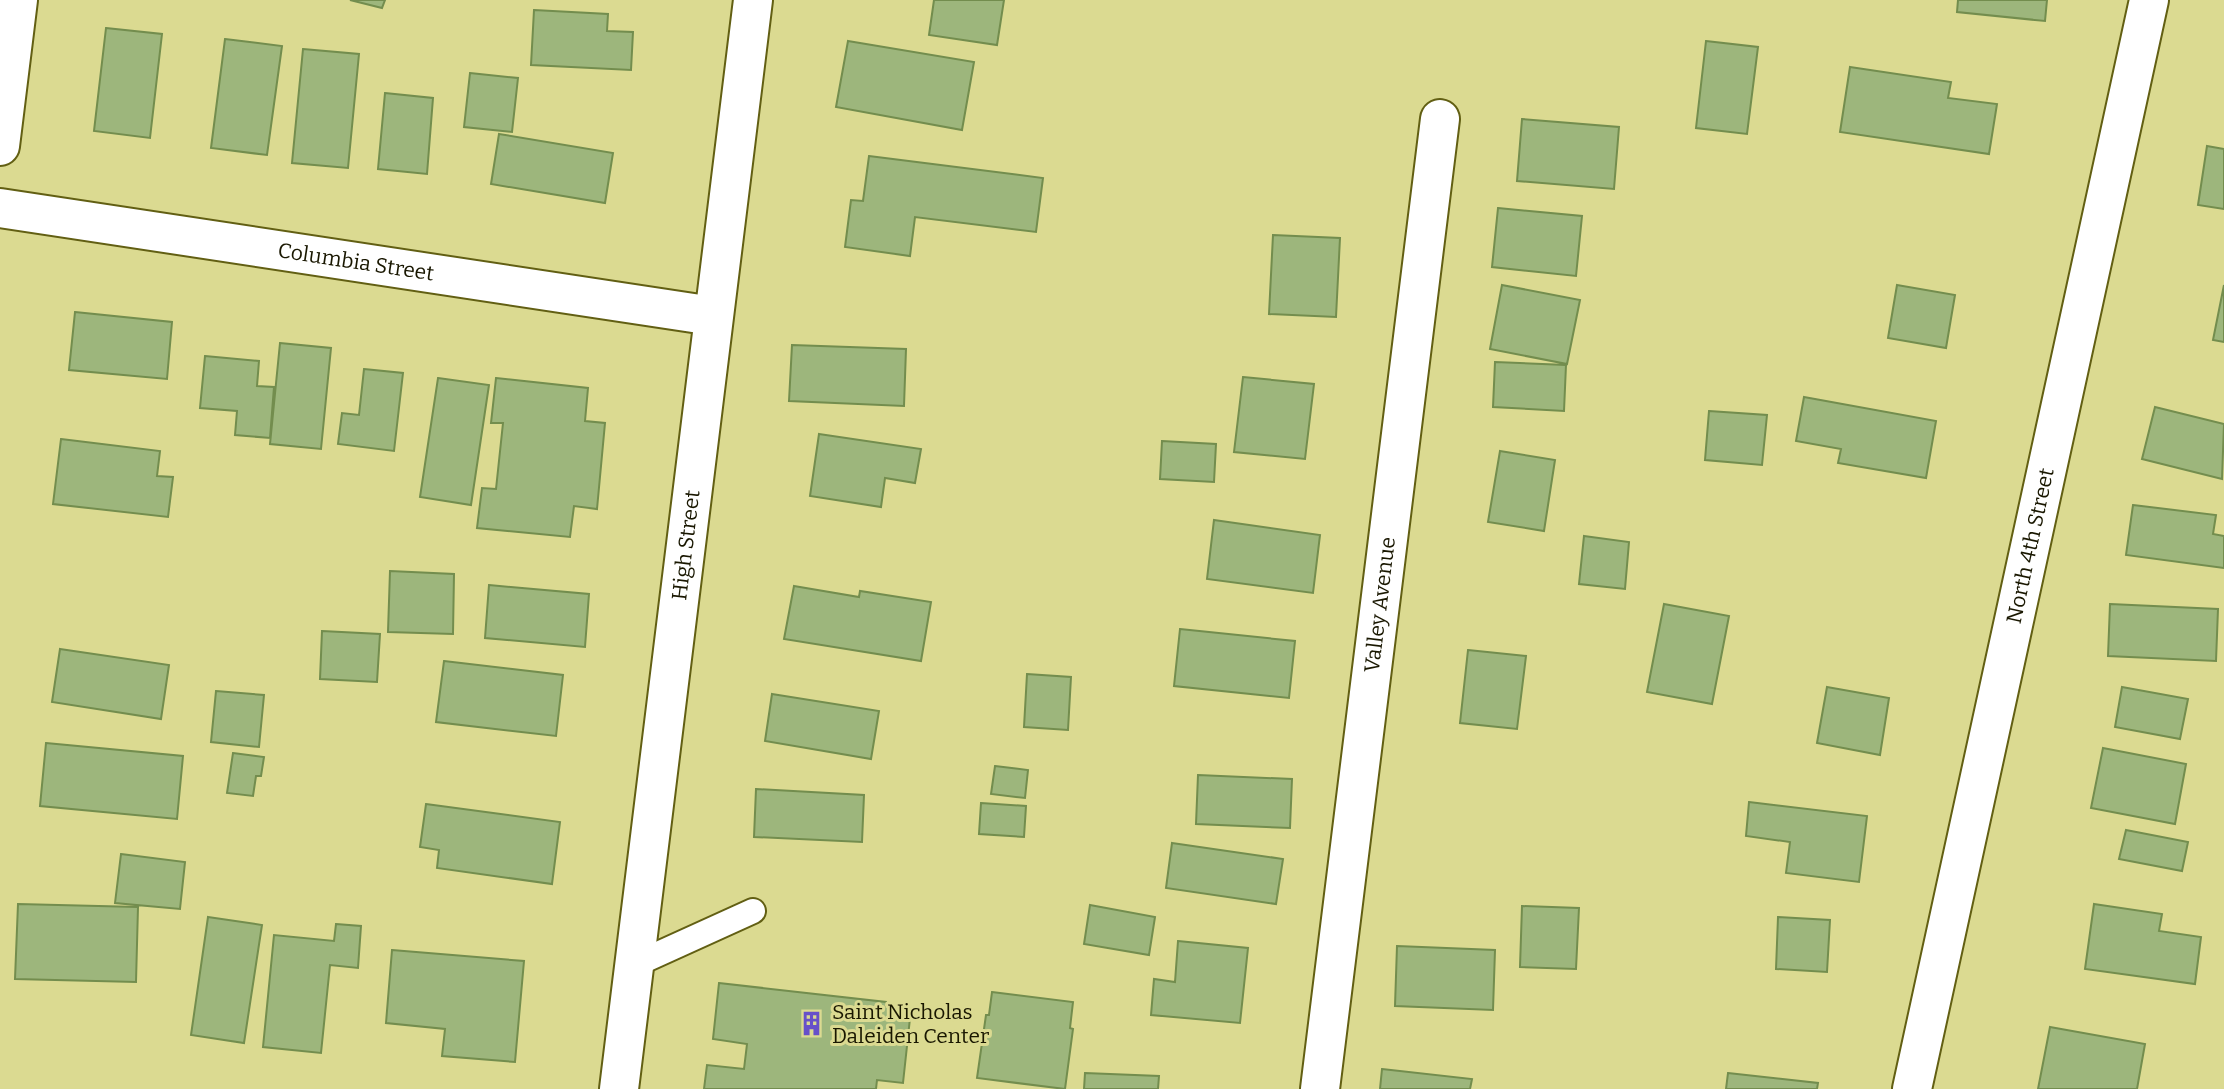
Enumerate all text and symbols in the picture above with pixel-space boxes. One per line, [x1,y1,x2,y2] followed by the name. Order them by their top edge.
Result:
[276,237,436,287] street label: Columbia Street
[2001,465,2060,626] street label: North 4th Street
[666,488,706,602] street label: High Street
[1359,535,1401,674] street label: Valley Avenue
[832,999,989,1049] place label: Saint Nicholas Daleiden Center
[798,1010,826,1038] building icon: Saint Nicholas Daleiden Center

